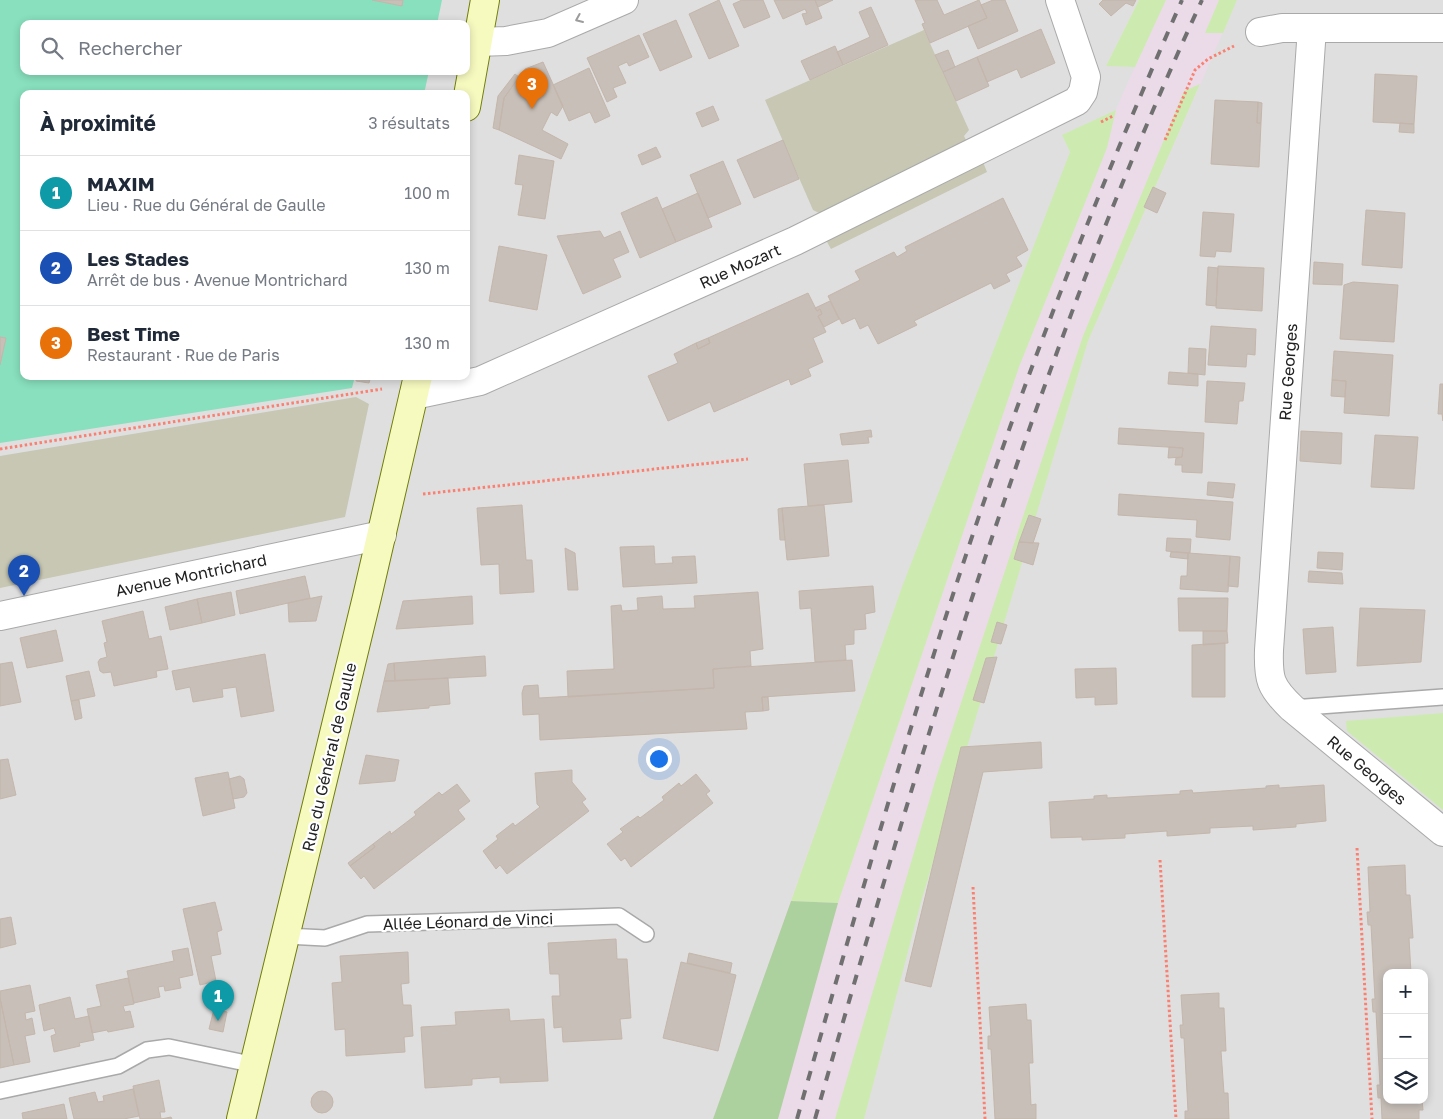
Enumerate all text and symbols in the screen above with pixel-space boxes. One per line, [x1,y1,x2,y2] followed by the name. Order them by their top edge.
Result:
[575,13,584,24] one-way arrow
[20,20,470,75] search box
[38,34,66,62] icon: search
[78,36,183,59] text: Rechercher
[516,68,548,109] pin: 3
[40,110,156,136] text: À proximité
[368,113,450,133] text: 3 résultats
[87,172,155,195] text: MAXIM
[52,183,60,203] text: 1
[404,183,450,203] text: 100 m
[87,195,326,215] text: Lieu · Rue du Général de Gaulle
[696,239,784,293] street label: Rue Mozart
[87,247,189,270] text: Les Stades
[51,258,61,278] text: 2
[405,258,450,278] text: 130 m
[87,270,348,290] text: Arrêt de bus · Avenue Montrichard
[87,322,180,345] text: Best Time
[1275,323,1301,421] street label: Rue Georges
[51,333,61,353] text: 3
[405,333,450,353] text: 130 m
[87,345,280,365] text: Restaurant · Rue de Paris
[114,549,268,601] street label: Avenue Montrichard
[8,555,40,596] pin: 2
[297,661,361,853] street label: Rue du Général de Gaulle
[1323,731,1411,809] street label: Rue Georges
[646,746,672,772] your location
[382,908,554,934] street label: Allée Léonard de Vinci
[1383,969,1428,1104] map controls
[1383,969,1428,1014] button: +
[202,980,234,1021] pin: 1
[1383,1014,1428,1059] button: −
[1383,1059,1428,1104] button: layers

